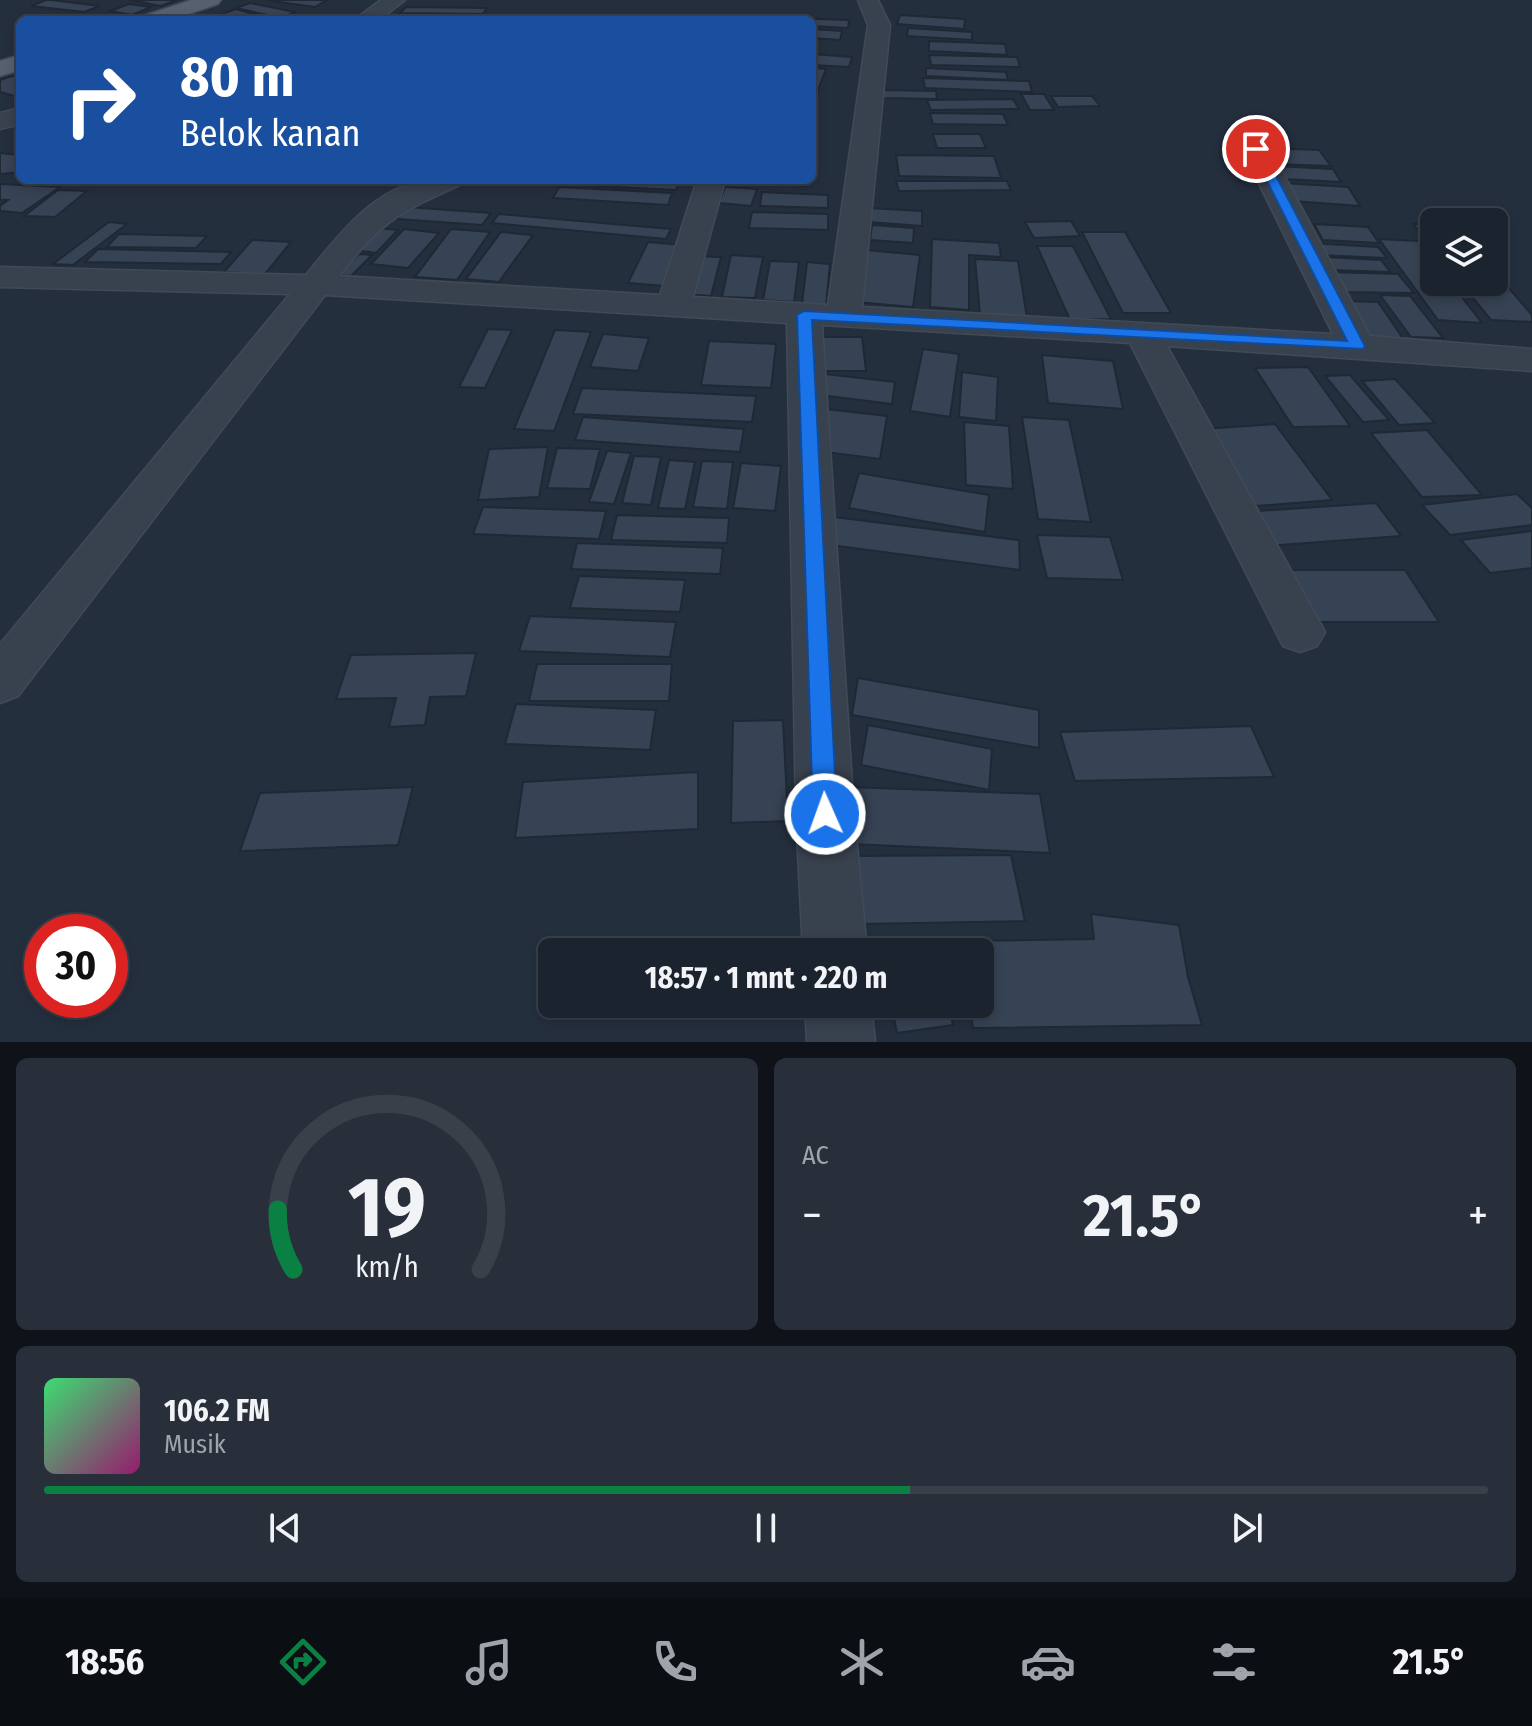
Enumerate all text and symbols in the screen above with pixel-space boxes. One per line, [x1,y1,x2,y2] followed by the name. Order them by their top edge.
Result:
[180,44,295,111] text: 80 m
[48,48,152,152] icon: right
[180,112,360,156] text: Belok kanan
[1222,115,1290,183] pin
[1234,127,1278,171] icon: arrive
[1420,208,1508,296] map controls
[1420,208,1508,296] button: layers
[783,772,867,856] position arrow
[24,914,128,1018] speed limit sign: 30
[645,960,887,996] text: 18:57 · 1 mnt · 220 m
[802,1140,829,1171] text: AC
[348,1158,426,1258] text: 19
[1083,1180,1207,1252] text: 21.5°
[802,1189,822,1242] text: −
[1468,1189,1488,1242] text: +
[355,1250,419,1285] text: km/h
[164,1393,270,1429] text: 106.2 FM
[164,1429,226,1460] text: Musik
[263,1506,307,1550] icon: previous
[744,1506,788,1550] icon: pause
[1225,1506,1269,1550] icon: next
[275,1634,331,1690] icon: directions
[461,1634,517,1690] icon: music
[647,1634,703,1690] icon: phone
[834,1634,890,1690] icon: climate
[1020,1634,1076,1690] icon: car
[1206,1634,1262,1690] icon: filters
[65,1640,144,1684] text: 18:56
[1393,1640,1467,1684] text: 21.5°

